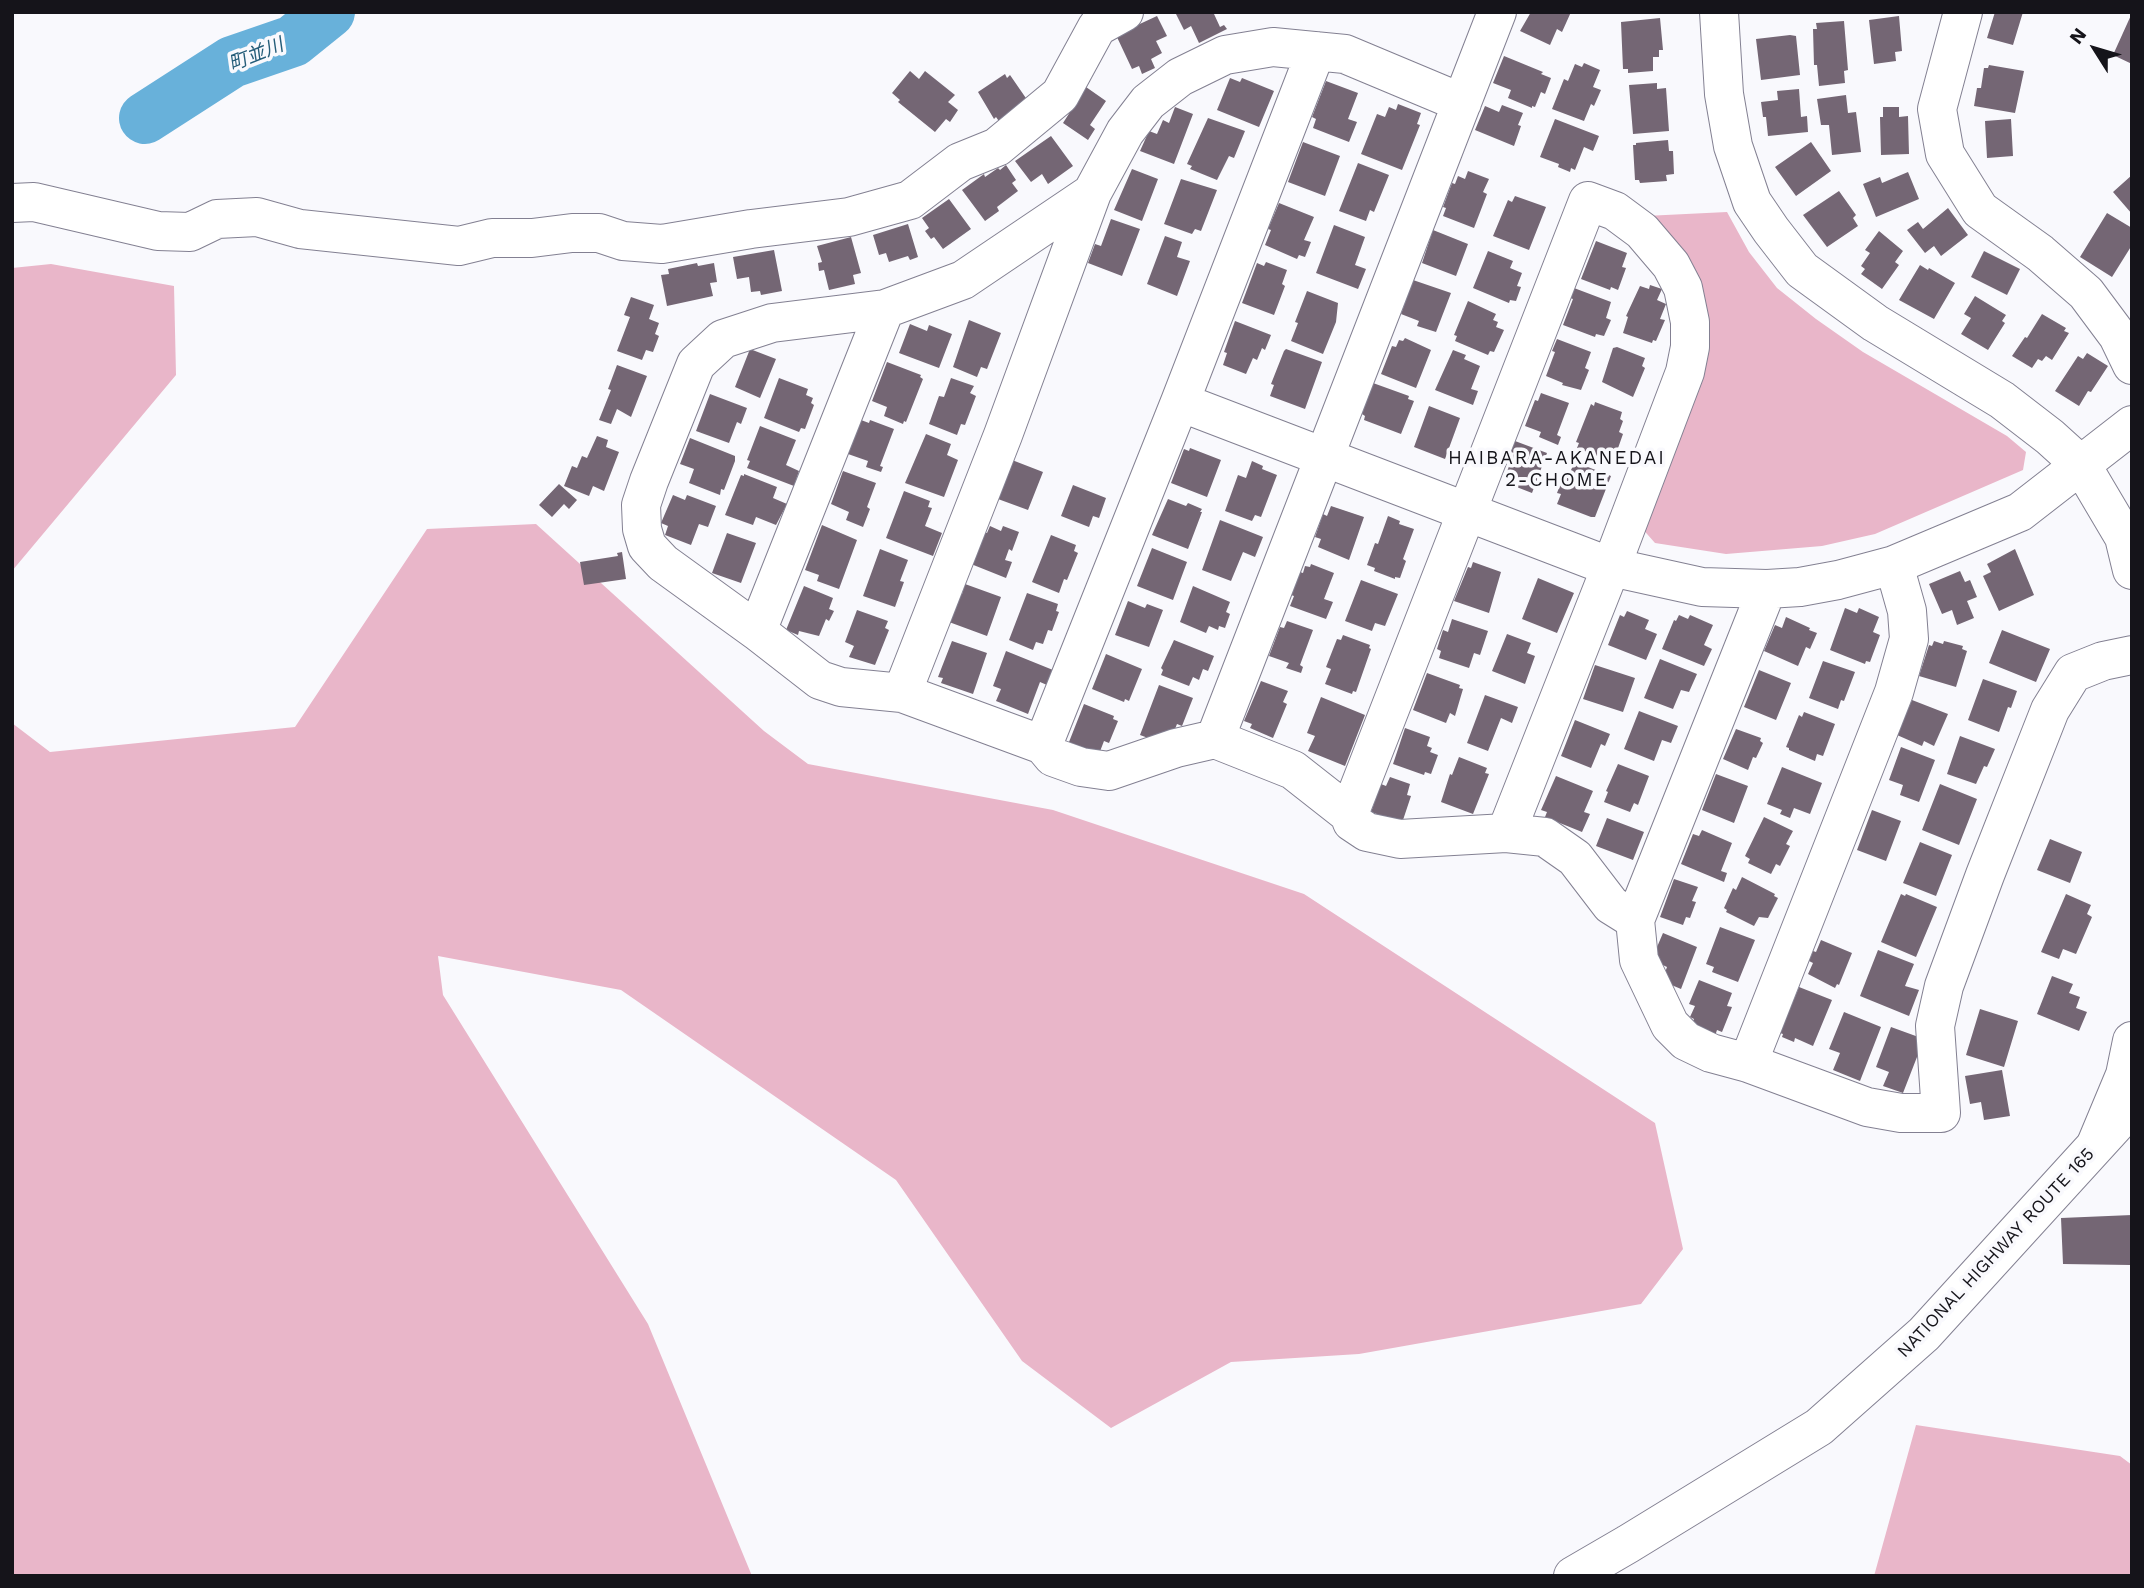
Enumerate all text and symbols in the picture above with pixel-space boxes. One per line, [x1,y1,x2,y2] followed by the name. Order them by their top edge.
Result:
[2060,14,2130,84] north arrow
[2064,24,2091,49] text: N
[225,34,287,76] water label: 町並川
[1450,447,1664,491] district label: HAIBARA-AKANEDAI 2-CHOME
[1893,1144,2099,1362] street label: NATIONAL HIGHWAY ROUTE 165

